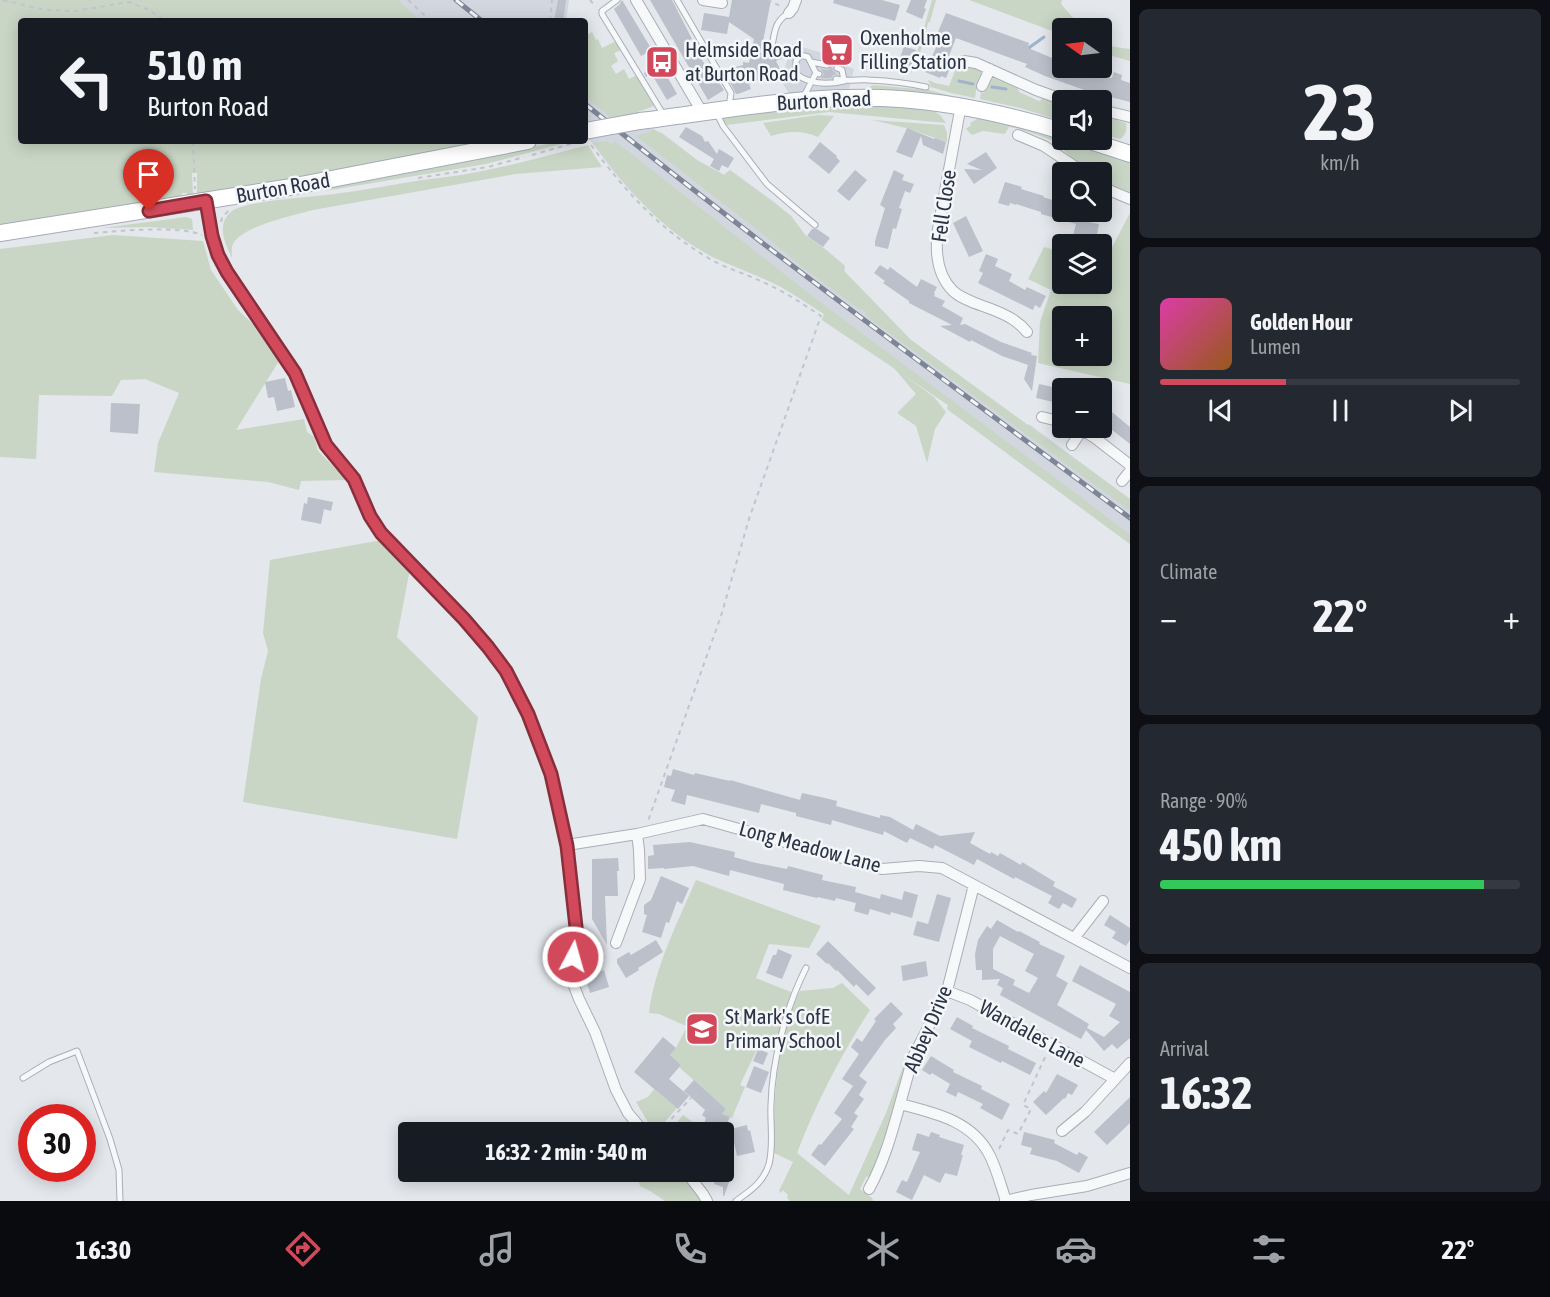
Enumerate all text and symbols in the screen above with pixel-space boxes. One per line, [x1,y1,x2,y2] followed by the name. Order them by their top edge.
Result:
[1052,18,1112,78] north arrow
[1052,18,1112,438] map controls
[860,25,967,73] place label: Oxenholme Filling Station
[819,32,855,68] supermarket icon: Oxenholme Filling Station
[685,37,802,85] place label: Helmside Road at Burton Road
[147,41,242,89] text: 510 m
[48,42,126,120] icon: left
[644,44,680,80] bus stop icon: Helmside Road at Burton Road
[1303,67,1377,157] text: 23
[776,86,872,114] street label: Burton Road
[1052,90,1112,150] button: sound
[147,91,269,122] text: Burton Road
[123,149,174,211] pin
[1320,151,1360,174] text: km/h
[132,158,165,191] icon: arrive
[1052,162,1112,222] button: search
[234,167,332,207] street label: Burton Road
[926,168,960,244] street label: Fell Close
[1052,234,1112,294] button: layers
[1052,306,1112,366] button: +
[1250,309,1352,335] text: Golden Hour
[1250,335,1301,358] text: Lumen
[1052,378,1112,438] button: −
[1204,394,1237,427] icon: previous
[1324,394,1357,427] icon: pause
[1444,394,1477,427] icon: next
[1160,560,1217,583] text: Climate
[1313,590,1367,642] text: 22°
[1160,598,1177,636] text: −
[1503,598,1520,636] text: +
[1160,789,1247,812] text: Range · 90%
[737,816,884,877] street label: Long Meadow Lane
[1160,819,1282,871] text: 450 km
[541,925,605,989] position arrow
[898,982,956,1076] street label: Abbey Drive
[975,994,1089,1072] street label: Wandales Lane
[725,1004,841,1052] place label: St Mark's CofE Primary School
[684,1011,720,1047] school or university icon: St Mark's CofE Primary School
[1160,1037,1209,1060] text: Arrival
[1160,1067,1253,1119] text: 16:32
[18,1104,96,1182] speed limit sign: 30
[485,1139,647,1165] text: 16:32 · 2 min · 540 m
[282,1228,324,1270] icon: directions
[476,1228,518,1270] icon: music
[669,1228,711,1270] icon: phone
[862,1228,904,1270] icon: climate
[1055,1228,1097,1270] icon: car
[1248,1228,1290,1270] icon: filters
[76,1234,131,1265] text: 16:30
[1441,1234,1474,1265] text: 22°

